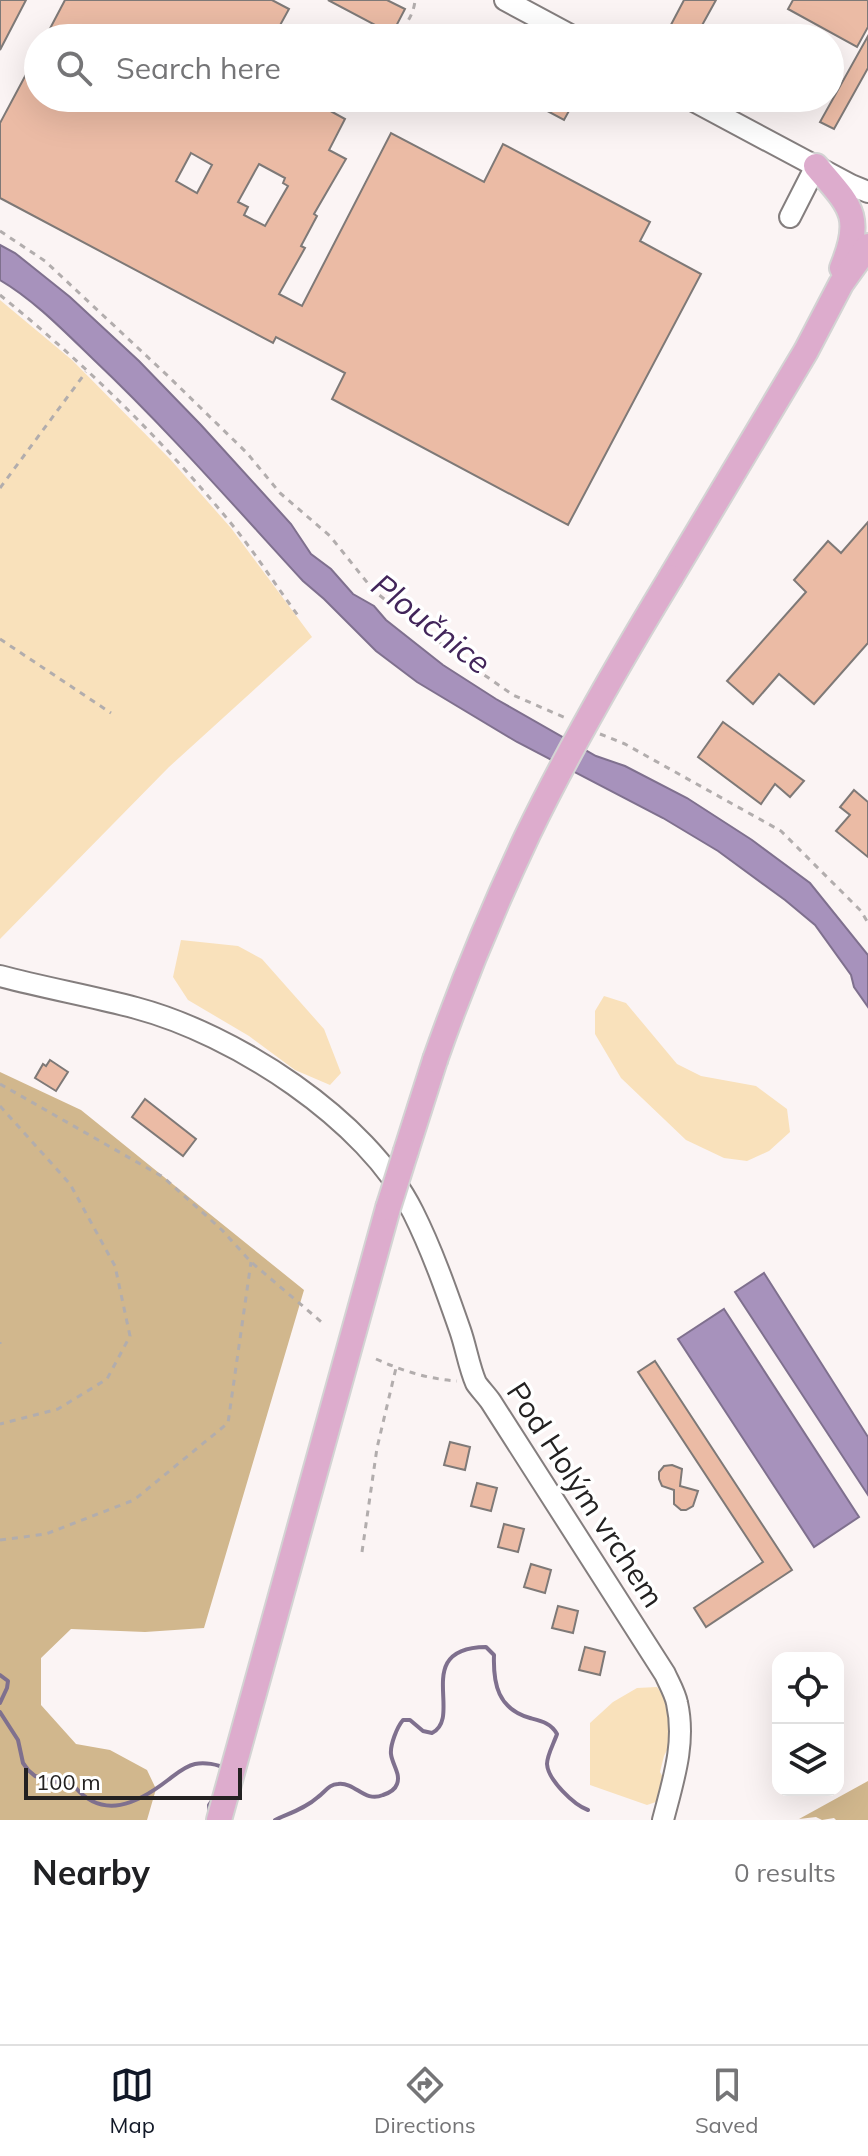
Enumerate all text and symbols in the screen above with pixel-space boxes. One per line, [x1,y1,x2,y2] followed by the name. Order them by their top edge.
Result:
[24,24,844,112] search box
[52,46,96,90] icon: search
[116,49,281,87] text: Search here
[364,564,499,682] water label: Ploučnice
[499,1375,673,1614] street label: Pod Holým vrchem
[772,1652,844,1796] map controls
[772,1652,844,1724] button: locate
[772,1724,844,1796] button: layers
[24,1764,242,1800] scale bar
[36,1768,101,1796] text: 100 m
[32,1851,150,1894] text: Nearby
[734,1856,836,1889] text: 0 results
[110,2063,155,2139] tab: Map
[374,2063,476,2139] tab: Directions
[695,2063,758,2139] tab: Saved

